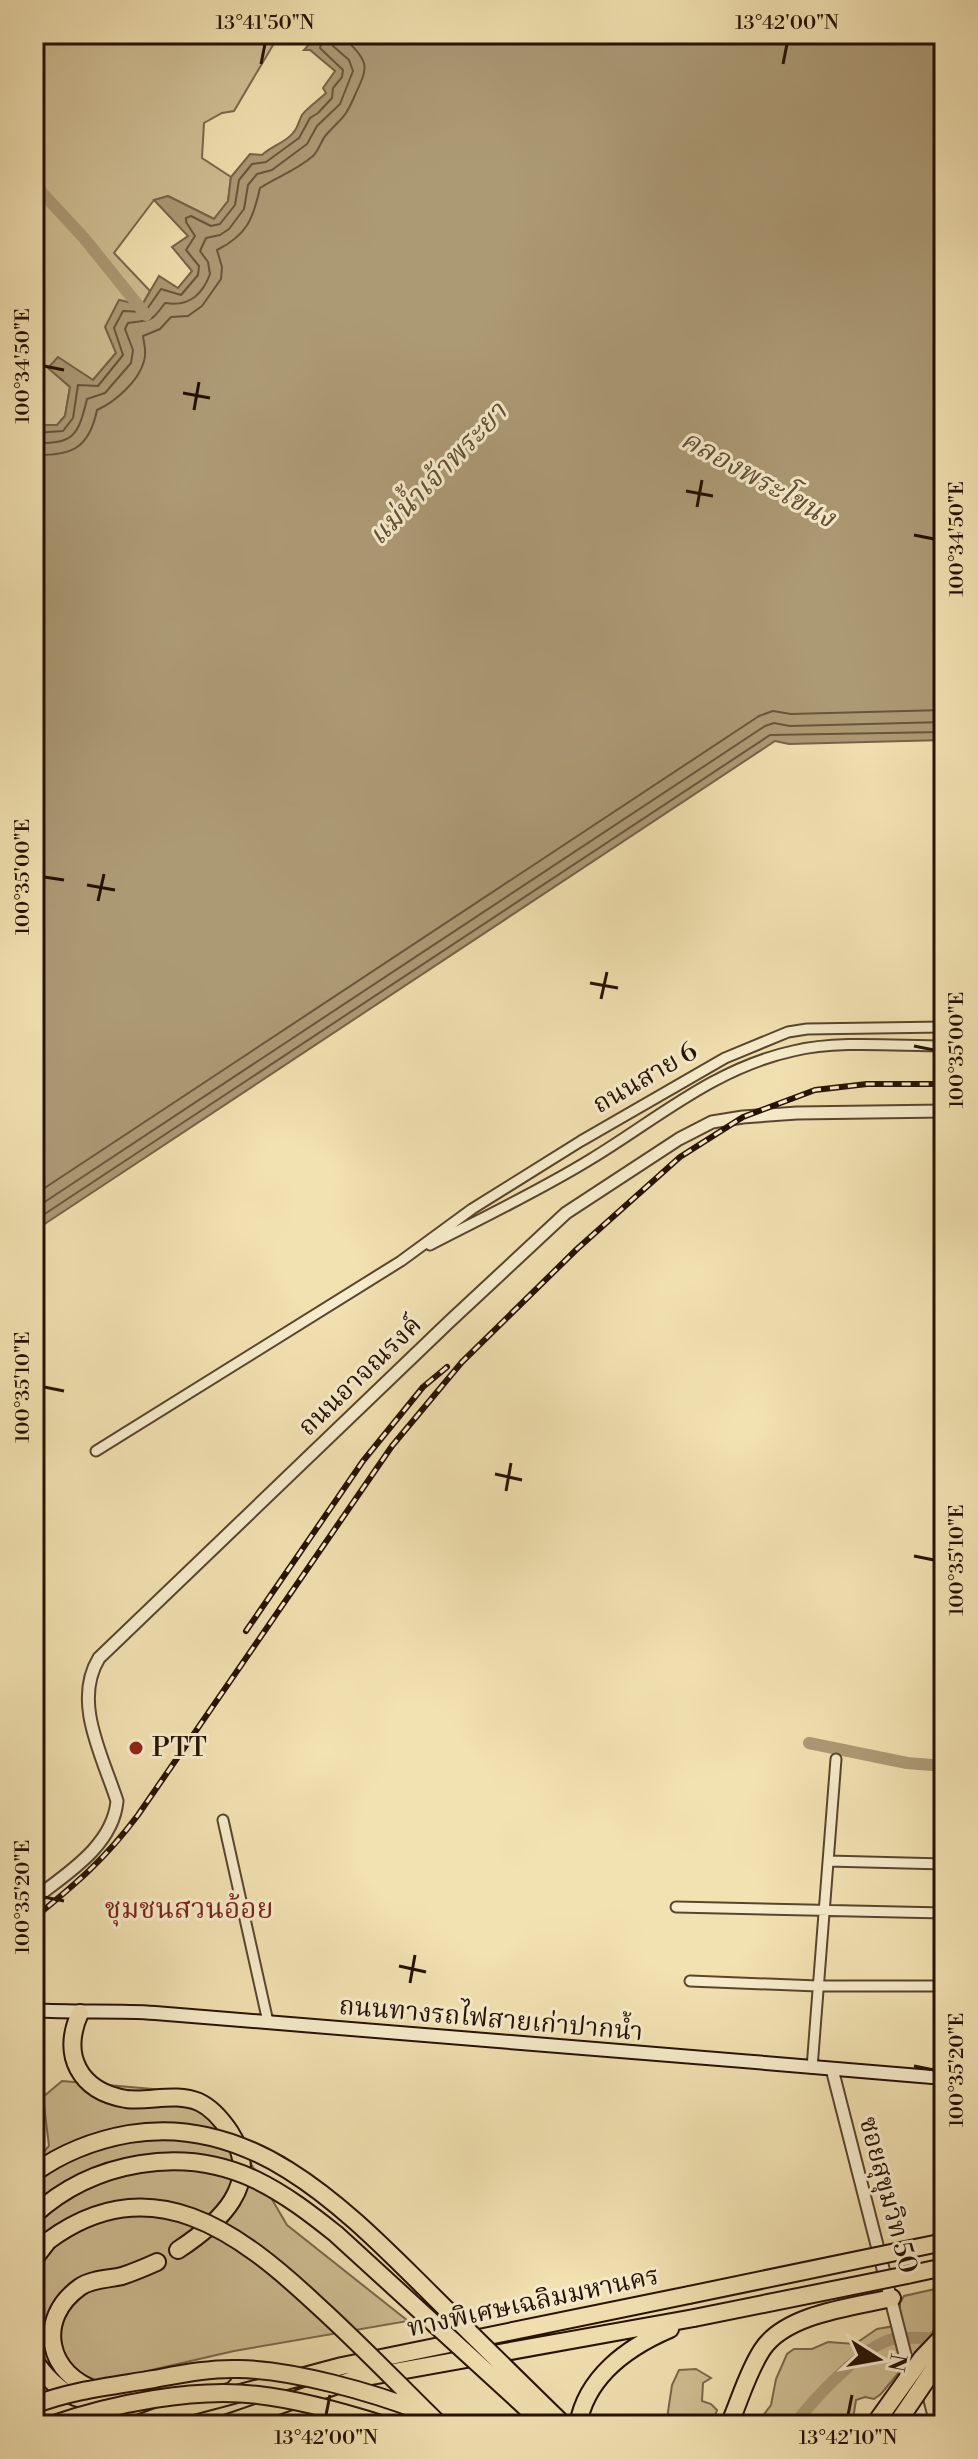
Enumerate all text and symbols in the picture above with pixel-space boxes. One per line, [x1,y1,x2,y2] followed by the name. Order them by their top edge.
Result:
[216,11,315,36] text: 13°41'50"N
[735,11,839,36] text: 13°42'00"N
[11,308,36,424] text: 100°34'50"E
[358,392,516,553] water label: แม่น้ำเจ้าพระยา
[675,420,844,536] water label: คลองพระโขนง
[945,481,970,597] text: 100°34'50"E
[11,819,36,935] text: 100°35'00"E
[945,992,970,1108] text: 100°35'00"E
[587,1035,703,1121] street label: ถนนสาย 6
[291,1308,428,1443] street label: ถนนอาจณรงค์
[11,1331,36,1443] text: 100°35'10"E
[945,1504,970,1616] text: 100°35'10"E
[152,1732,207,1764] place label: PTT
[127,1739,145,1757] marker: PTT
[11,1840,36,1954] text: 100°35'20"E
[105,1892,273,1927] district label: ชุมชนสวนอ้อย
[338,1986,645,2048] street label: ถนนทางรถไฟสายเก่าปากน้ำ
[945,2013,970,2127] text: 100°35'20"E
[851,2113,924,2277] street label: ซอยสุขุมวิท 50
[404,2260,662,2344] street label: ทางพิเศษเฉลิมมหานคร
[838,2319,918,2399] north arrow
[881,2351,911,2374] text: N
[274,2426,378,2451] text: 13°42'00"N
[799,2426,897,2451] text: 13°42'10"N

